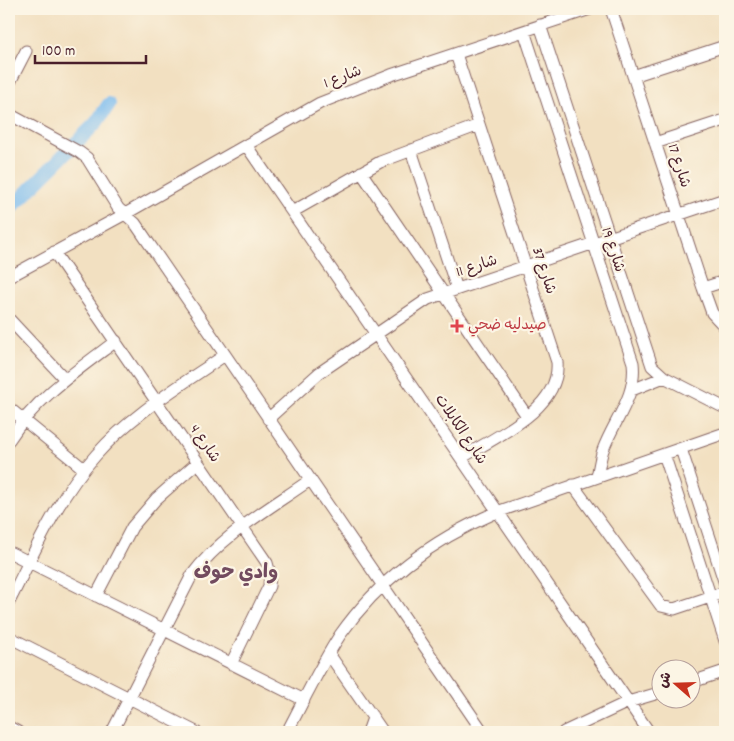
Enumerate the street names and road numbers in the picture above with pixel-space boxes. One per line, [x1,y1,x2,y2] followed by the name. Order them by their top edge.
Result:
[321,61,365,95] street label: شارع 1
[661,141,695,191] street label: شارع 17
[594,225,630,275] street label: شارع 19
[525,245,561,297] street label: شارع 37
[453,250,501,284] street label: شارع 11
[428,390,492,470] street label: شارع الكابلات
[183,420,225,468] street label: شارع 4

